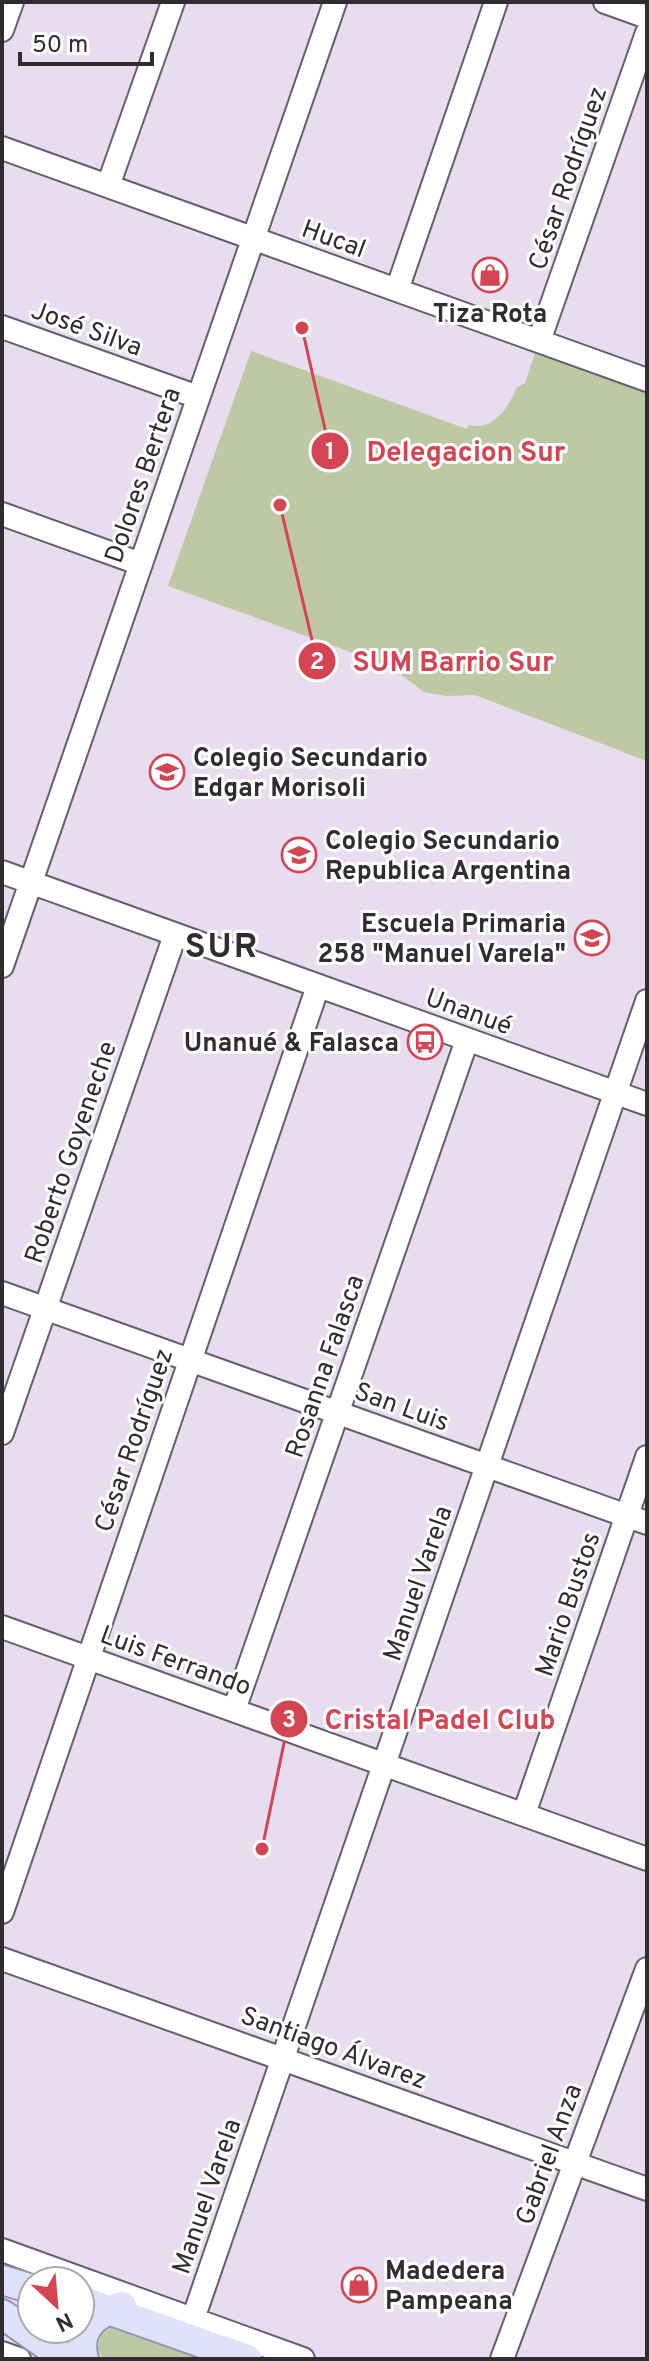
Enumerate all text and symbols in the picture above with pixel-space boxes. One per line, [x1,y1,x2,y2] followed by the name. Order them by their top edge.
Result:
[20,16,152,66] scale bar
[32,31,88,61] text: 50 m
[523,83,616,275] street label: César Rodríguez
[297,214,370,267] street label: Hucal
[471,256,509,294] shop icon: Tiza Rota
[26,295,146,366] street label: José Silva
[433,299,547,332] place label: Tiza Rota
[99,384,190,568] street label: Dolores Bertera
[310,425,581,477] callout: Delegacion Sur
[367,436,566,472] text: Delegacion Sur
[325,438,335,468] text: 1
[297,635,570,687] callout: SUM Barrio Sur
[352,646,554,682] text: SUM Barrio Sur
[310,648,324,678] text: 2
[193,743,428,806] place label: Colegio Secundario Edgar Morisoli
[148,753,186,791] school or university icon: Colegio Secundario Edgar Morisoli
[325,826,571,889] place label: Colegio Secundario Republica Argentina
[280,836,318,874] school or university icon: Colegio Secundario Republica Argentina
[318,909,566,972] place label: Escuela Primaria 258 "Manuel Varela"
[573,919,611,957] school or university icon: Escuela Primaria 258 "Manuel Varela"
[185,927,259,970] district label: SUR
[420,982,516,1044] street label: Unanué
[406,1023,444,1061] bus stop icon: Unanué & Falasca
[184,1028,399,1061] place label: Unanué & Falasca
[19,1037,126,1268] street label: Roberto Goyeneche
[280,1271,373,1463] street label: Rosanna Falasca
[89,1345,182,1537] street label: César Rodríguez
[349,1376,453,1441] street label: San Luis
[377,1502,461,1666] street label: Manuel Varela
[529,1528,610,1682] street label: Mario Bustos
[95,1620,255,1705] street label: Luis Ferrando
[269,1693,572,1745] callout: Cristal Padel Club
[325,1704,555,1740] text: Cristal Padel Club
[282,1706,296,1736] text: 3
[236,1999,431,2098] street label: Santiago Álvarez
[510,2080,591,2230] street label: Gabriel Anza
[166,2115,250,2279] street label: Manuel Varela
[385,2256,513,2319] place label: Madedera Pampeana
[16,2265,96,2345] north arrow
[340,2266,378,2304] shop icon: Madedera Pampeana
[51,2305,77,2336] text: N

